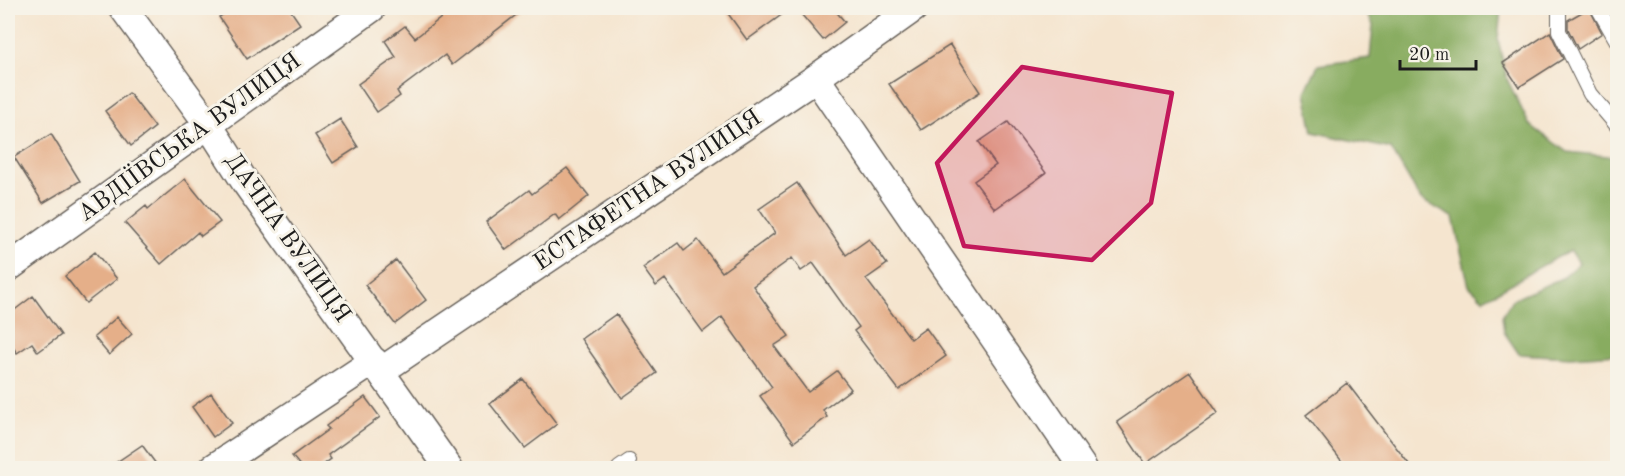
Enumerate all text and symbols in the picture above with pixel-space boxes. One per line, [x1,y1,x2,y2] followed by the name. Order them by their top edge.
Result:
[1400,33,1476,71] scale bar
[1409,46,1449,64] text: 20 m
[72,47,306,227] street label: АВДІЇВСЬКА ВУЛИЦЯ
[530,106,766,276] street label: ЕСТАФЕТНА ВУЛИЦЯ
[220,149,354,327] street label: ДАЧНА ВУЛИЦЯ

